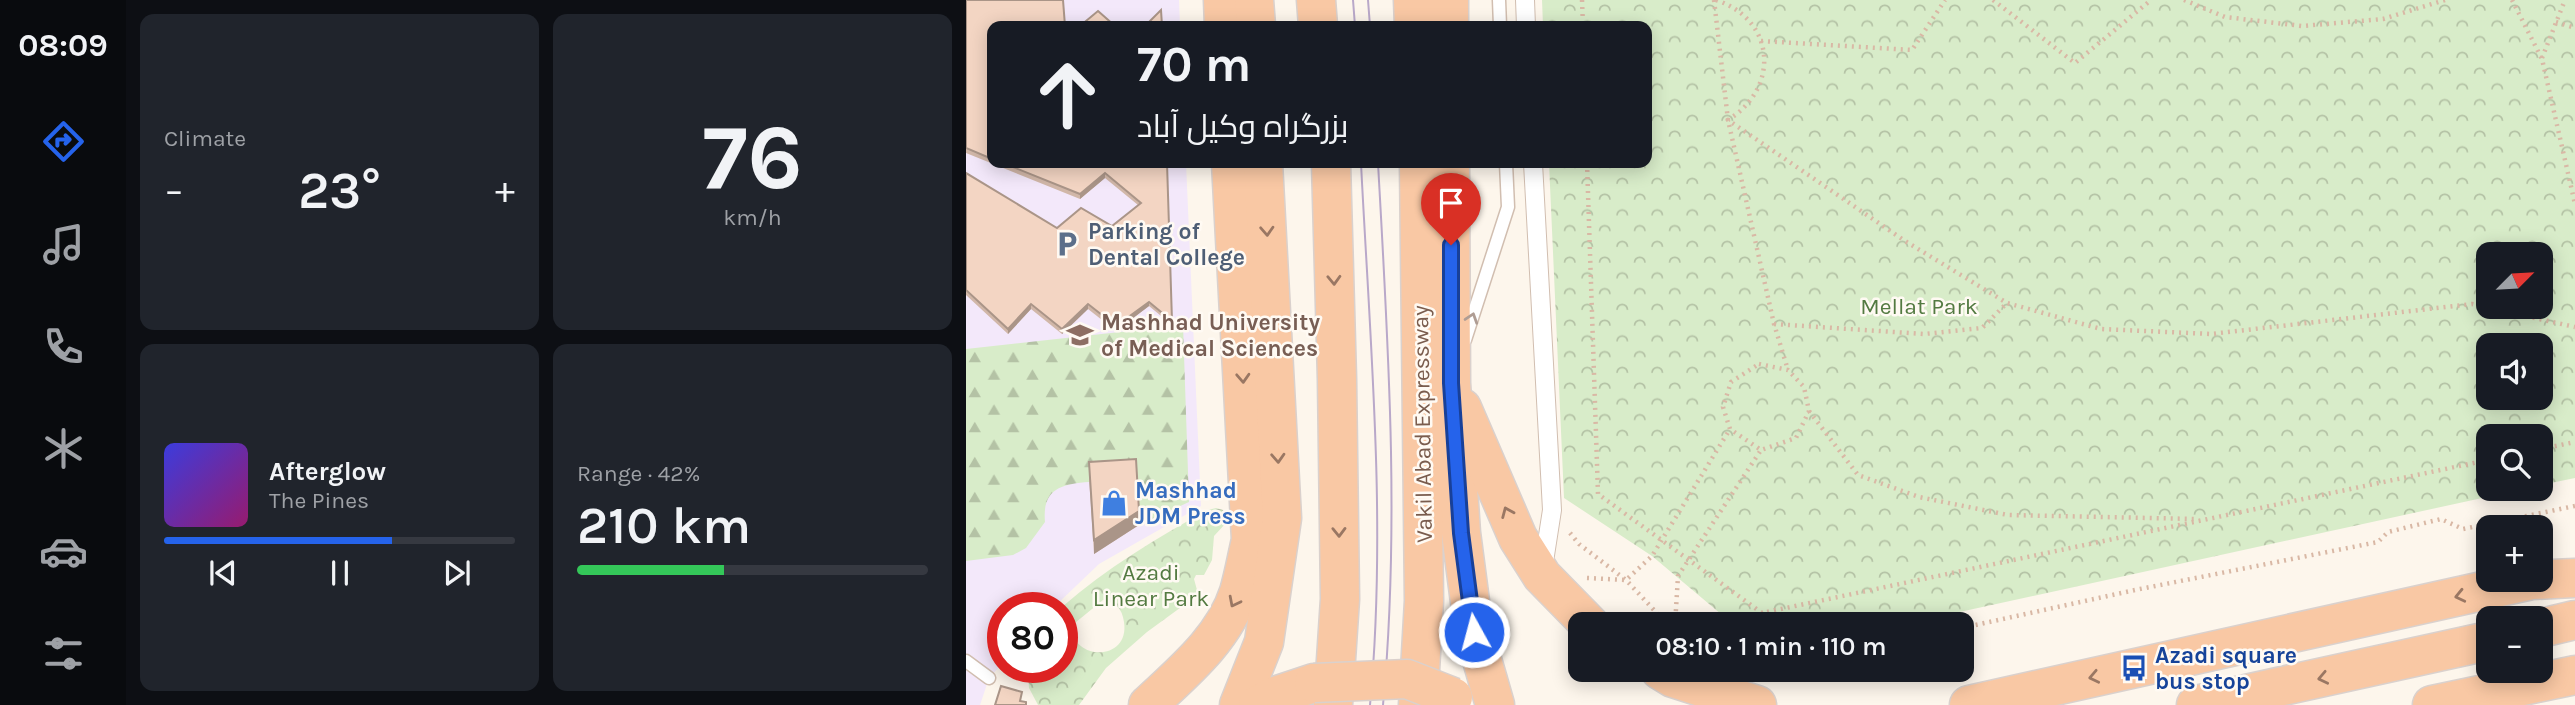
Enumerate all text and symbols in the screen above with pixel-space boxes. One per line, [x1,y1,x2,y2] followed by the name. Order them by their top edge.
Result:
[18,27,108,64] text: 08:09
[1137,36,1251,93] text: 70 m
[1022,49,1113,140] icon: ahead
[702,105,803,211] text: 76
[1137,108,1349,145] text: بزرگراه وکیل آباد
[39,117,88,166] icon: directions
[164,125,246,152] text: Climate
[298,160,381,221] text: 23°
[164,168,184,213] text: −
[495,168,515,213] text: +
[1421,173,1481,245] pin
[1432,184,1470,222] icon: arrive
[723,204,782,231] text: km/h
[1088,218,1245,271] place label: Parking of Dental College
[39,220,88,269] icon: music
[1259,226,1274,237] one-way arrow
[1052,229,1082,259] parking icon: Parking of Dental College
[2476,242,2553,318] north arrow
[2476,242,2553,683] map controls
[1327,275,1342,286] one-way arrow
[1860,293,1978,320] park label: Mellat Park
[1407,305,1438,543] street label: Vakil Abad Expressway
[1101,309,1320,362] place label: Mashhad University of Medical Sciences
[1464,313,1479,325] one-way arrow
[1065,320,1095,350] school or university icon: Mashhad University of Medical Sciences
[39,322,88,371] icon: phone
[2476,333,2553,410] button: sound
[1235,372,1250,383] one-way arrow
[39,424,88,473] icon: climate
[2476,424,2553,501] button: search
[1271,453,1286,464] one-way arrow
[269,456,386,487] text: Afterglow
[577,460,700,487] text: Range · 42%
[1135,477,1246,530] place label: Mashhad JDM Press
[269,487,369,514] text: The Pines
[1099,488,1129,518] shop icon: Mashhad JDM Press
[577,495,751,556] text: 210 km
[1501,507,1515,519] one-way arrow
[2476,515,2553,592] button: +
[39,527,88,576] icon: car
[1331,527,1347,538] one-way arrow
[204,554,242,592] icon: previous
[321,554,359,592] icon: pause
[438,554,476,592] icon: next
[1093,559,1209,612] park label: Azadi Linear Park
[2454,587,2466,602] one-way arrow
[987,592,1078,683] speed limit sign: 80
[1228,595,1242,607] one-way arrow
[1437,595,1511,669] position arrow
[2476,606,2553,683] button: −
[39,629,88,678] icon: filters
[1655,631,1887,662] text: 08:10 · 1 min · 110 m
[2155,642,2297,695] place label: Azadi square bus stop
[2119,653,2149,683] bus stop icon: Azadi square bus stop
[2088,669,2100,684] one-way arrow
[2317,669,2329,684] one-way arrow

